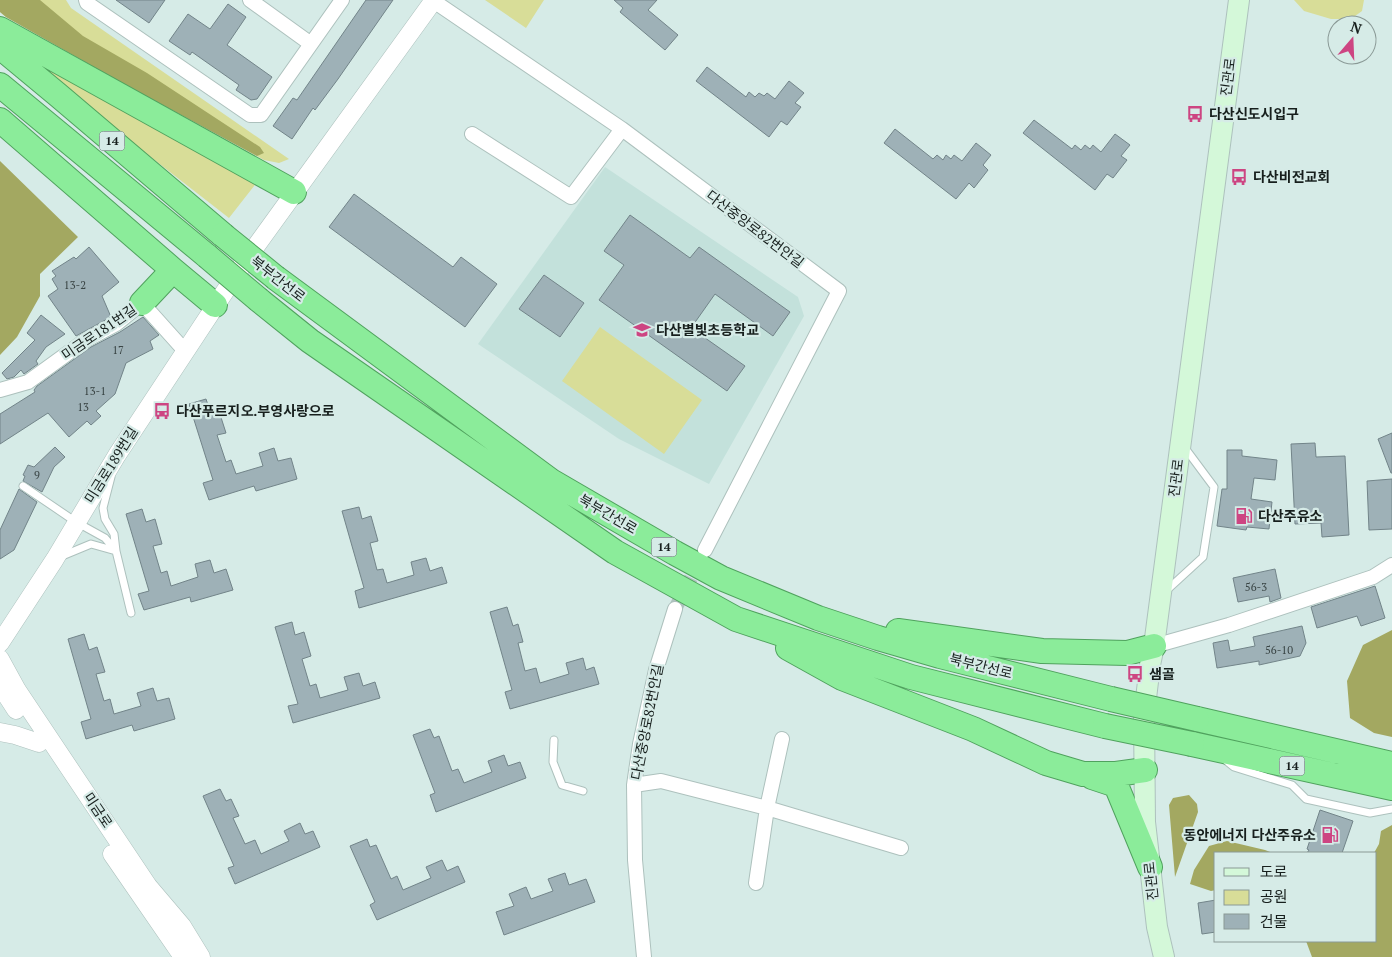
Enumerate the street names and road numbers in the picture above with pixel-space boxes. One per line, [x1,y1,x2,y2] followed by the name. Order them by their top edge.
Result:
[1216,56,1239,97] street label: 진관로
[100,132,124,150] road number: 14
[702,186,808,272] street label: 다산중앙로82번안길
[247,251,310,306] street label: 북부간선로
[57,299,140,364] street label: 미금로181번길
[80,423,142,507] street label: 미금로189번길
[1164,457,1187,498] street label: 진관로
[576,489,641,538] street label: 북부간선로
[652,538,676,556] road number: 14
[948,649,1015,683] street label: 북부간선로
[626,662,667,782] street label: 다산중앙로82번안길
[1280,756,1304,776] road number: 14
[80,788,117,831] street label: 미금로
[1139,861,1162,901] street label: 진관로

